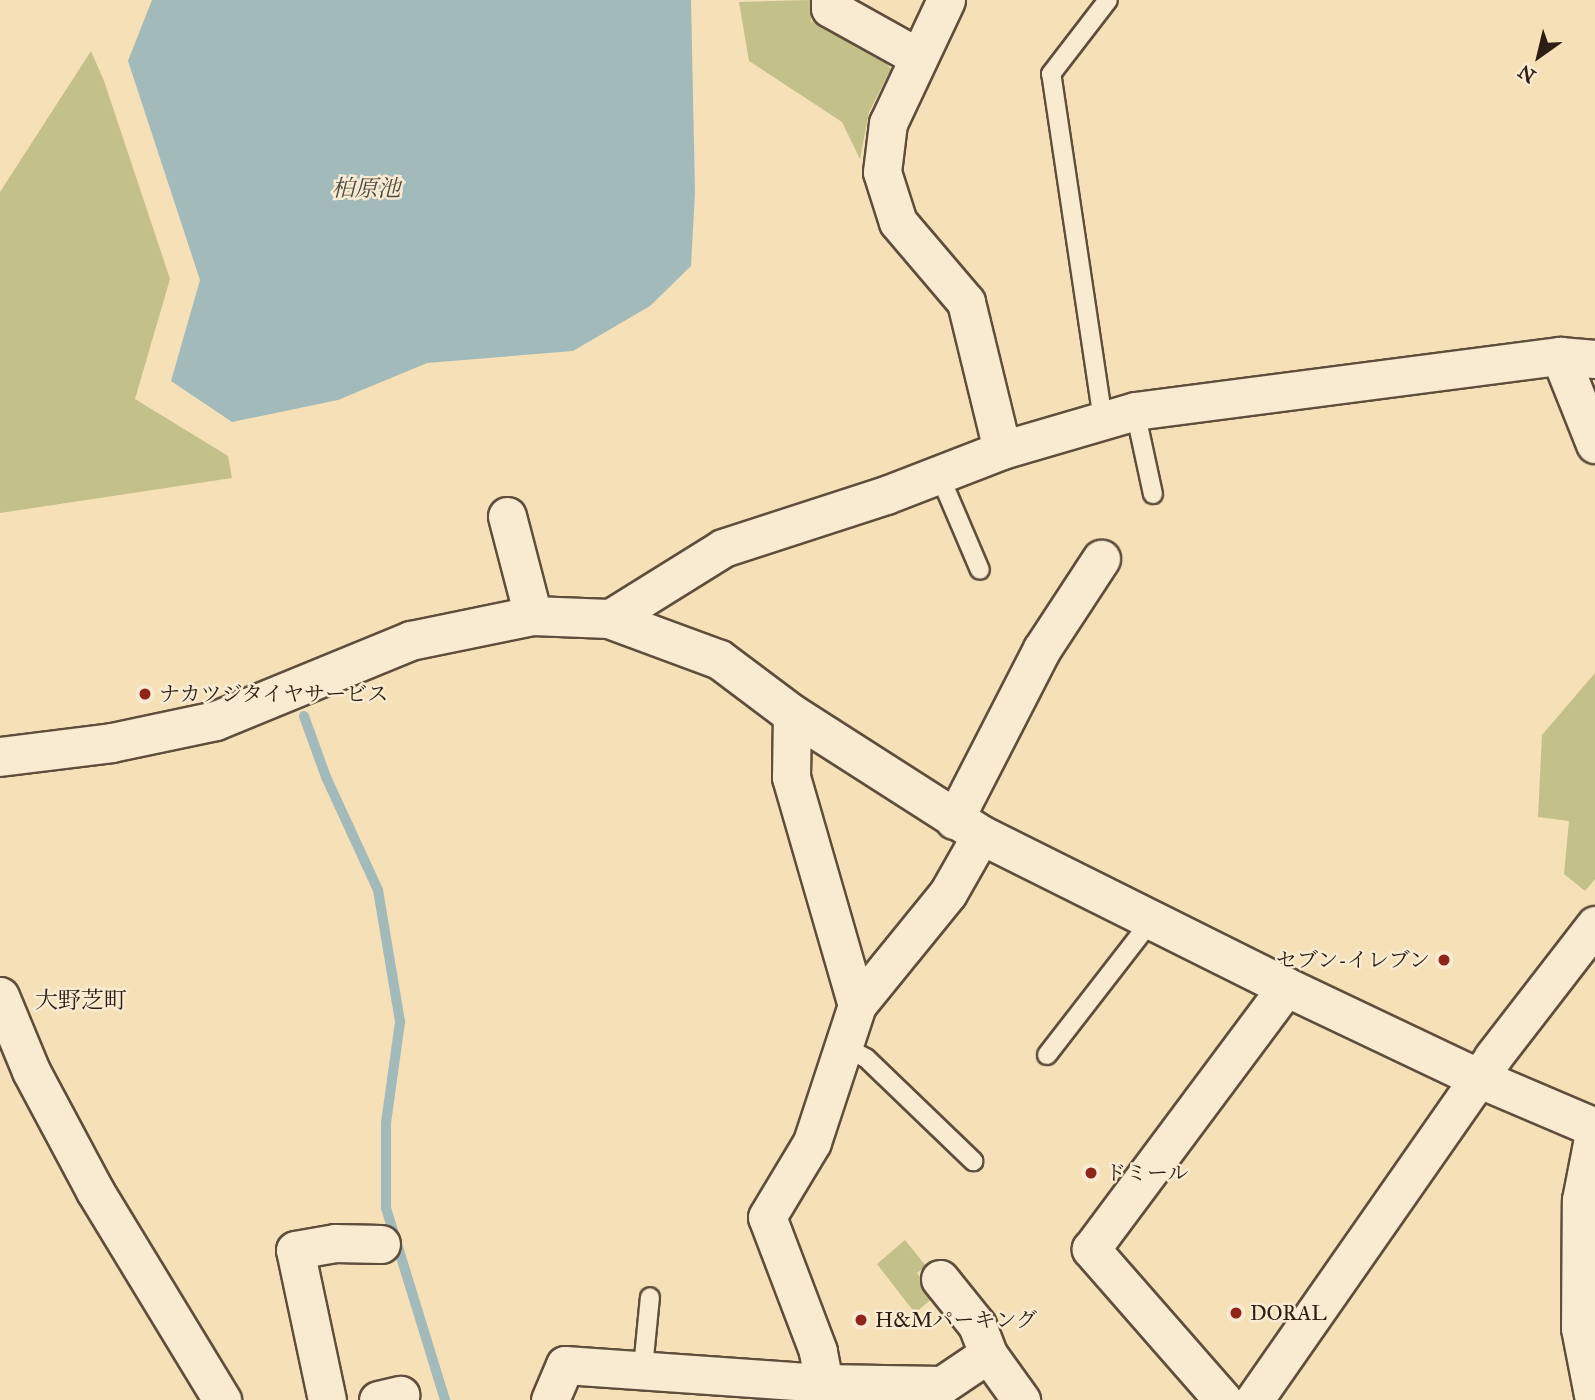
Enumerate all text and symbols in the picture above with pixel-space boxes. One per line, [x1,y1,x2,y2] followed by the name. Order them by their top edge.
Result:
[1504,21,1574,91] north arrow
[1514,60,1540,88] text: N
[332,174,400,202] water label: 柏原池
[159,681,390,707] place label: ナカツジタイヤサービス
[137,686,153,702] marker: ナカツジタイヤサービス
[1274,947,1430,973] place label: セブン-イレブン
[1436,952,1452,968] marker: セブン-イレブン
[35,986,127,1014] district label: 大野芝町
[1105,1160,1189,1186] place label: ドミール
[1083,1165,1099,1181] marker: ドミール
[1250,1300,1327,1326] place label: DORAL
[1228,1305,1244,1321] marker: DORAL
[875,1307,1038,1333] place label: H&Mパーキング
[853,1312,869,1328] marker: H&Mパーキング

